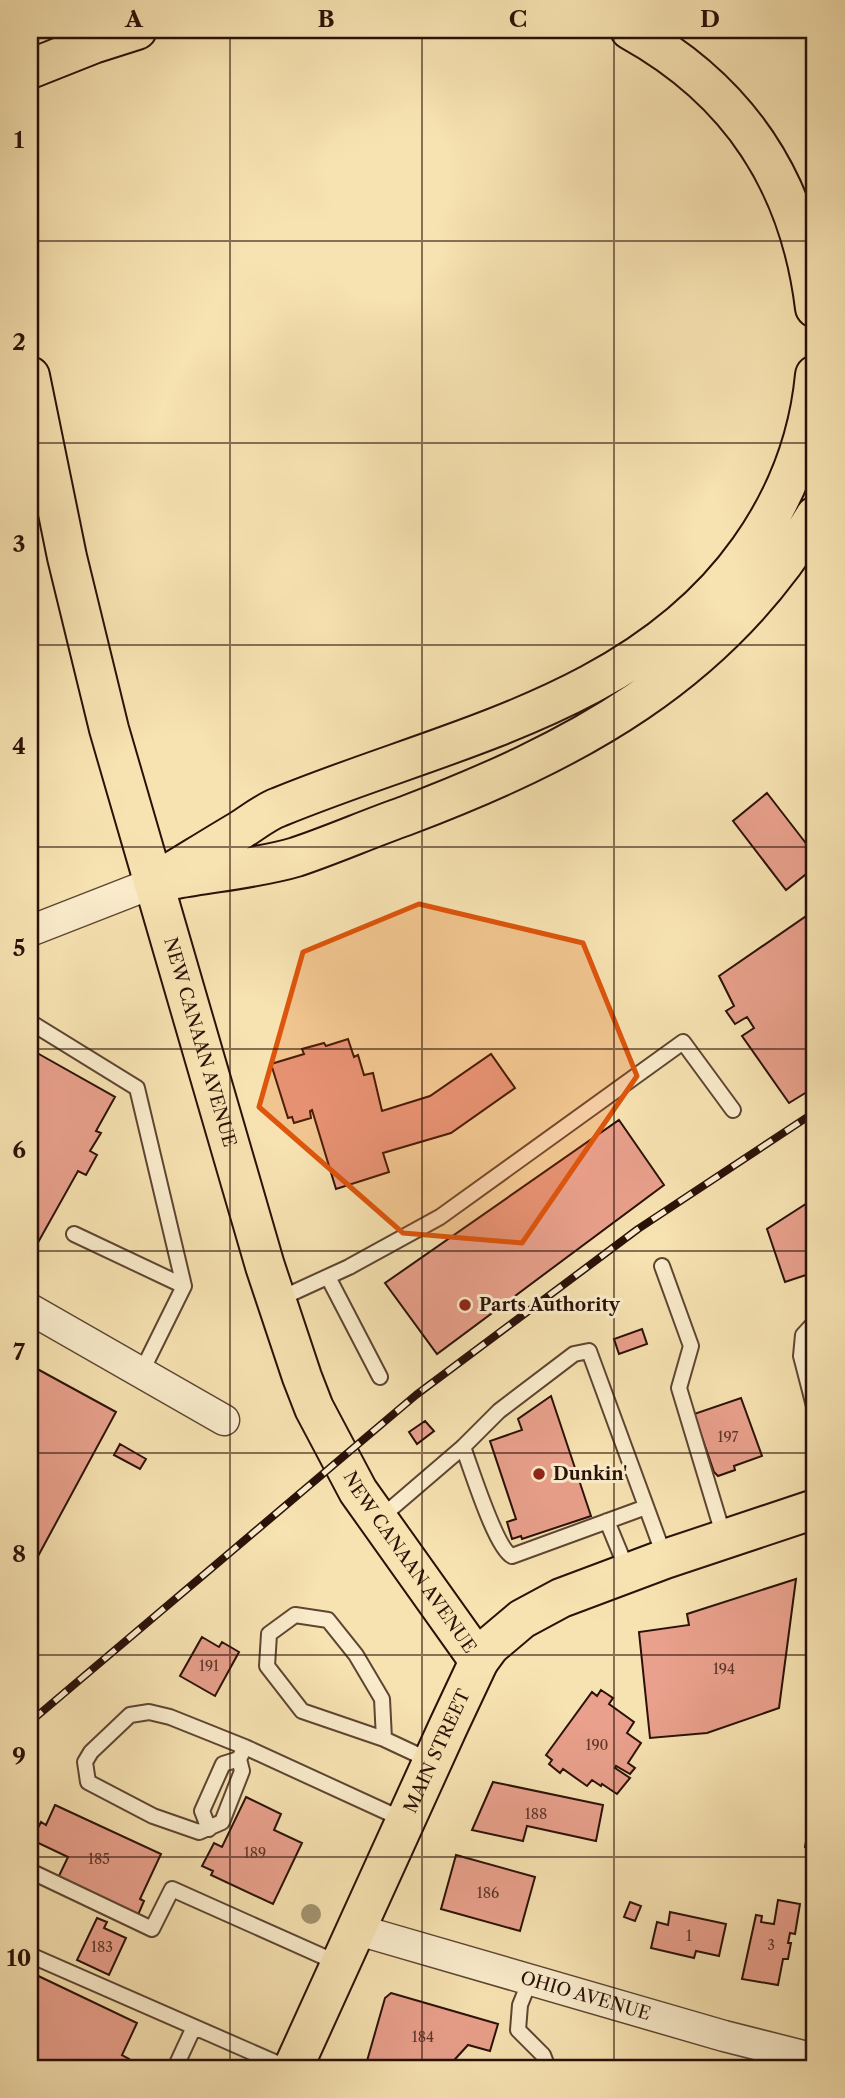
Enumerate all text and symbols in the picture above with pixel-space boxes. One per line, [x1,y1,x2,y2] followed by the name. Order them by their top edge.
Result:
[124,5,144,33] text: A
[317,5,335,33] text: B
[509,5,527,33] text: C
[700,5,720,33] text: D
[14,126,25,154] text: 1
[12,328,26,356] text: 2
[13,530,26,558] text: 3
[12,732,26,760] text: 4
[13,934,25,962] text: 5
[159,935,241,1150] street label: NEW CANAAN AVENUE
[12,1136,26,1164] text: 6
[479,1294,621,1316] place label: Parts Authority
[457,1297,473,1313] marker: Parts Authority
[13,1338,25,1366] text: 7
[718,1428,739,1446] house number: 197
[553,1463,627,1485] place label: Dunkin'
[531,1466,547,1482] marker: Dunkin'
[339,1467,481,1657] street label: NEW CANAAN AVENUE
[12,1540,26,1568] text: 8
[199,1657,219,1675] house number: 191
[713,1660,735,1678] house number: 194
[399,1685,475,1817] street label: MAIN STREET
[586,1736,609,1754] house number: 190
[12,1742,26,1770] text: 9
[525,1805,547,1823] house number: 188
[244,1844,266,1862] house number: 189
[88,1850,110,1868] house number: 185
[477,1884,499,1902] house number: 186
[686,1927,692,1945] house number: 1
[767,1936,775,1954] house number: 3
[91,1938,113,1956] house number: 183
[7,1944,31,1972] text: 10
[518,1967,653,2025] street label: OHIO AVENUE
[412,2028,434,2046] house number: 184

